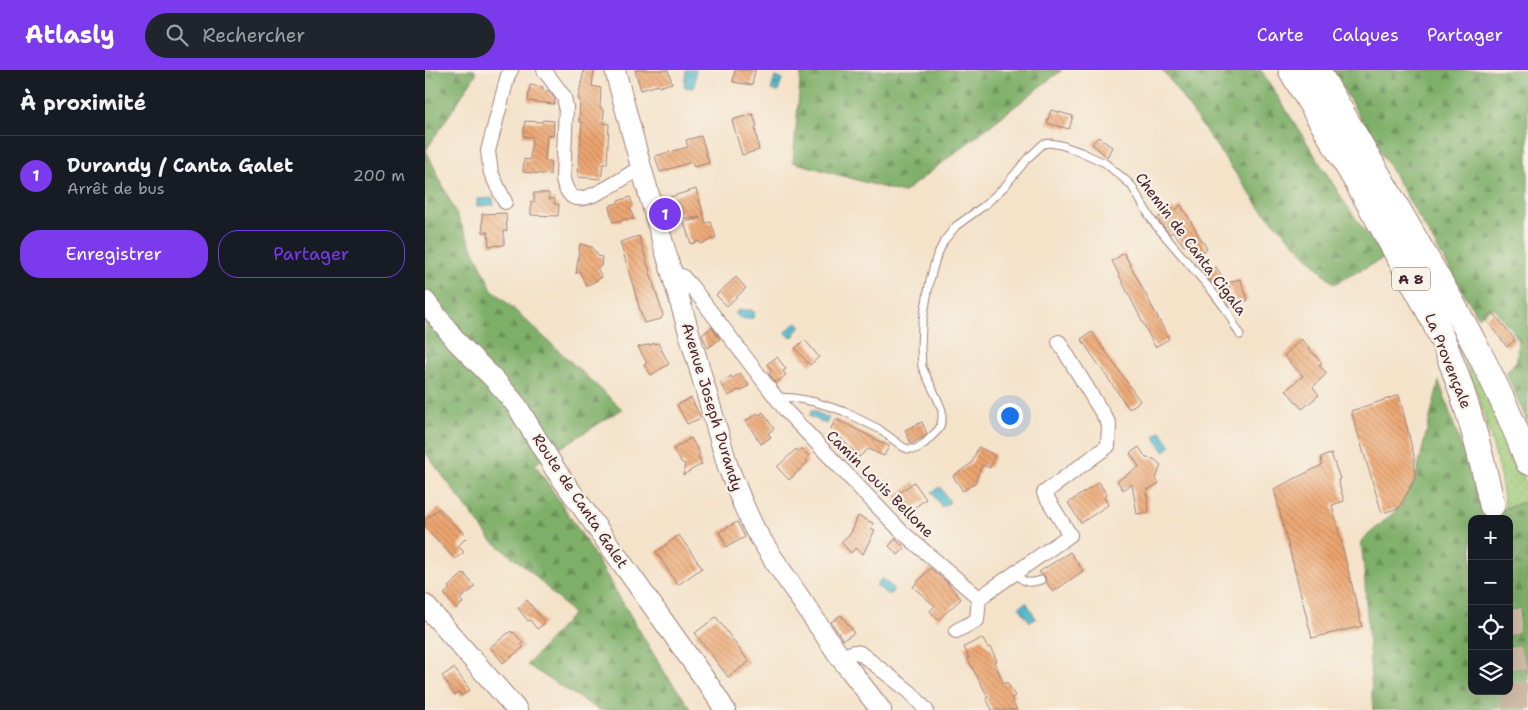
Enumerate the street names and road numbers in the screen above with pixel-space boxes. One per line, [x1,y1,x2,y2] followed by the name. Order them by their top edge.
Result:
[1131,169,1252,320] street label: Chemin de Canta Cigala
[1392,268,1430,290] road number: A 8
[1420,310,1476,412] street label: La Provençale
[677,320,747,494] street label: Avenue Joseph Durandy
[822,426,938,542] street label: Camin Louis Bellone
[527,430,633,572] street label: Route de Canta Galet

